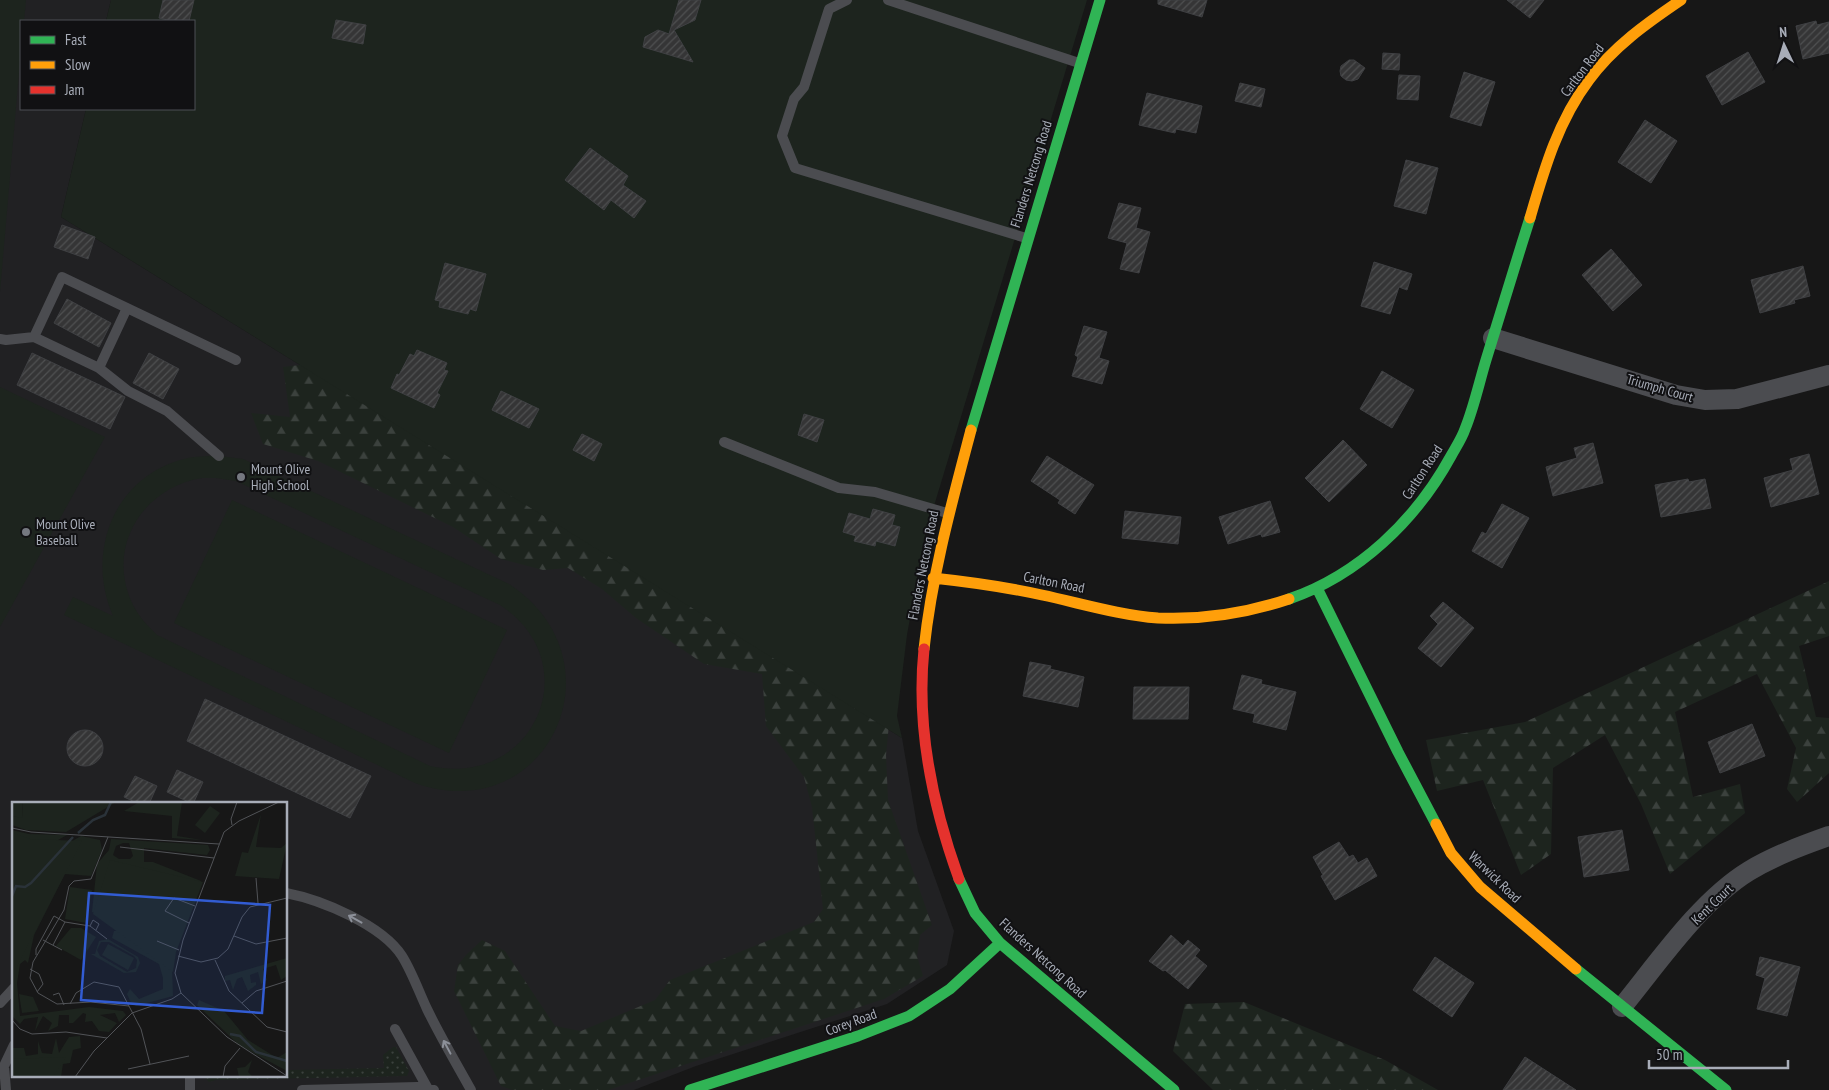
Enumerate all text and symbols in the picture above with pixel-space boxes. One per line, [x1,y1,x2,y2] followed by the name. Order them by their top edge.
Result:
[20,20,195,110] legend
[1759,20,1809,70] north arrow
[1779,23,1787,41] text: N
[65,30,86,49] text: Fast
[1556,40,1608,100] street label: Carlton Road
[65,55,90,74] text: Slow
[64,80,84,99] text: Jam
[1006,118,1056,230] street label: Flanders Netcong Road
[1625,370,1696,406] street label: Triumph Court
[1398,441,1446,503] street label: Carlton Road
[251,460,310,494] place label: Mount Olive High School
[235,471,247,483] marker: Mount Olive High School
[904,509,942,621] street label: Flanders Netcong Road
[36,515,95,549] place label: Mount Olive Baseball
[20,526,32,538] marker: Mount Olive Baseball
[1022,567,1086,597] street label: Carlton Road
[12,802,288,1078] inset map
[1465,847,1525,907] street label: Warwick Road
[1687,880,1737,928] street label: Kent Court
[348,913,362,923] one-way arrow
[996,914,1090,1002] street label: Flanders Netcong Road
[823,1004,879,1040] street label: Corey Road
[1649,1038,1788,1070] scale bar
[442,1040,452,1055] one-way arrow
[1656,1045,1682,1064] text: 50 m

